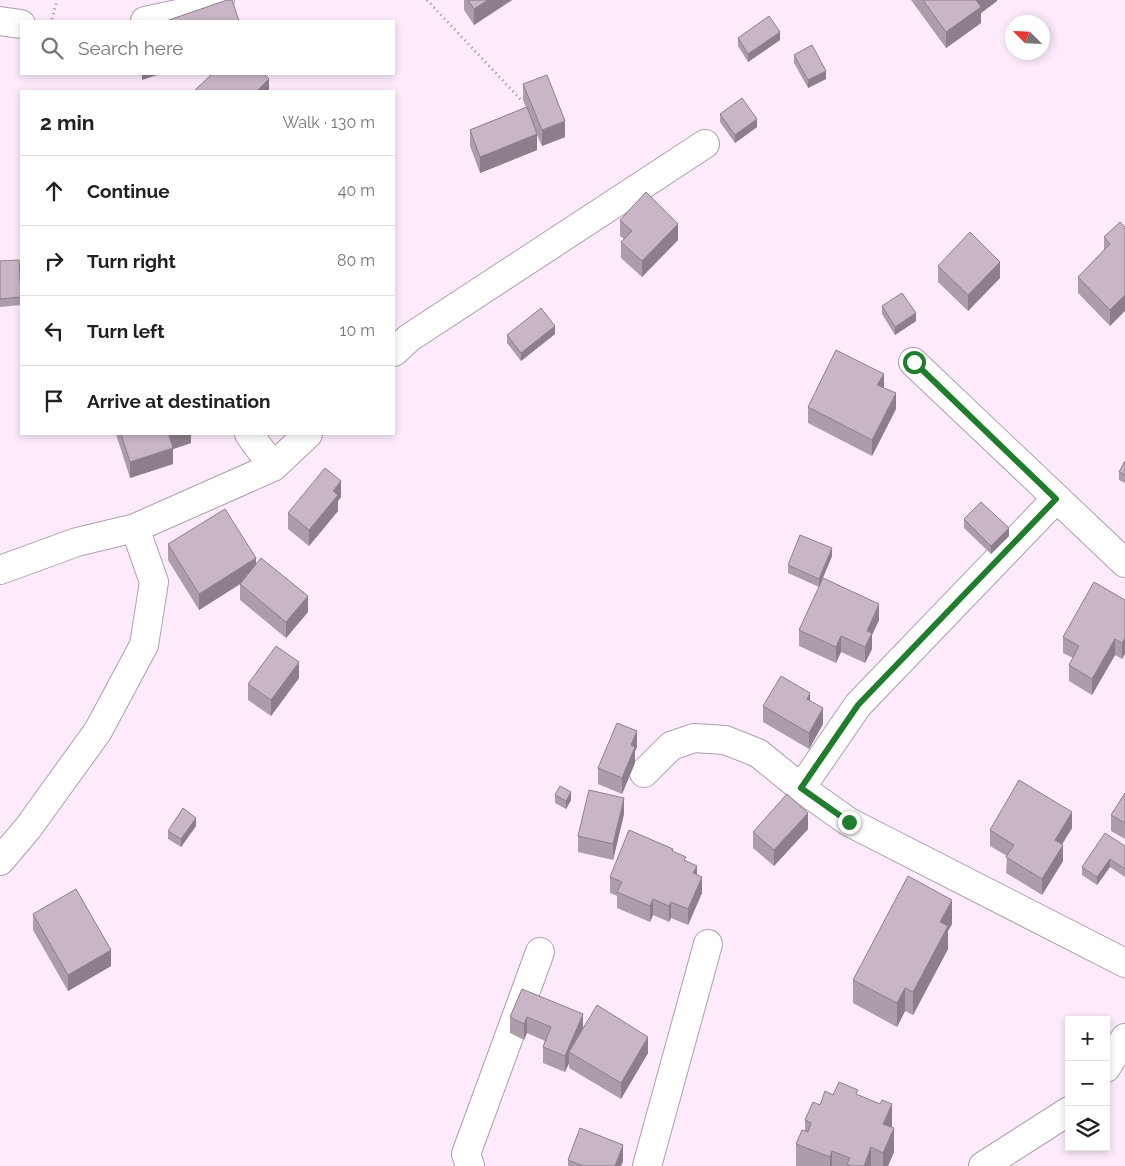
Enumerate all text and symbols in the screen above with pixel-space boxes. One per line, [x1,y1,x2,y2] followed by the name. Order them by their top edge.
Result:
[1005,15,1050,60] north arrow
[20,20,395,75] search box
[38,34,66,62] icon: search
[78,37,184,59] text: Search here
[40,110,94,135] text: 2 min
[282,113,375,132] text: Walk · 130 m
[40,177,68,205] icon: ahead
[87,180,170,202] text: Continue
[338,181,375,200] text: 40 m
[40,247,68,275] icon: right
[87,250,176,272] text: Turn right
[337,251,375,270] text: 80 m
[40,317,68,345] icon: left
[87,320,164,342] text: Turn left
[340,321,375,340] text: 10 m
[903,351,926,374] route start
[40,387,68,415] icon: arrive
[87,390,271,412] text: Arrive at destination
[838,811,861,834] route end
[1065,1016,1110,1151] map controls
[1065,1016,1110,1061] button: +
[1065,1061,1110,1106] button: −
[1065,1106,1110,1151] button: layers

